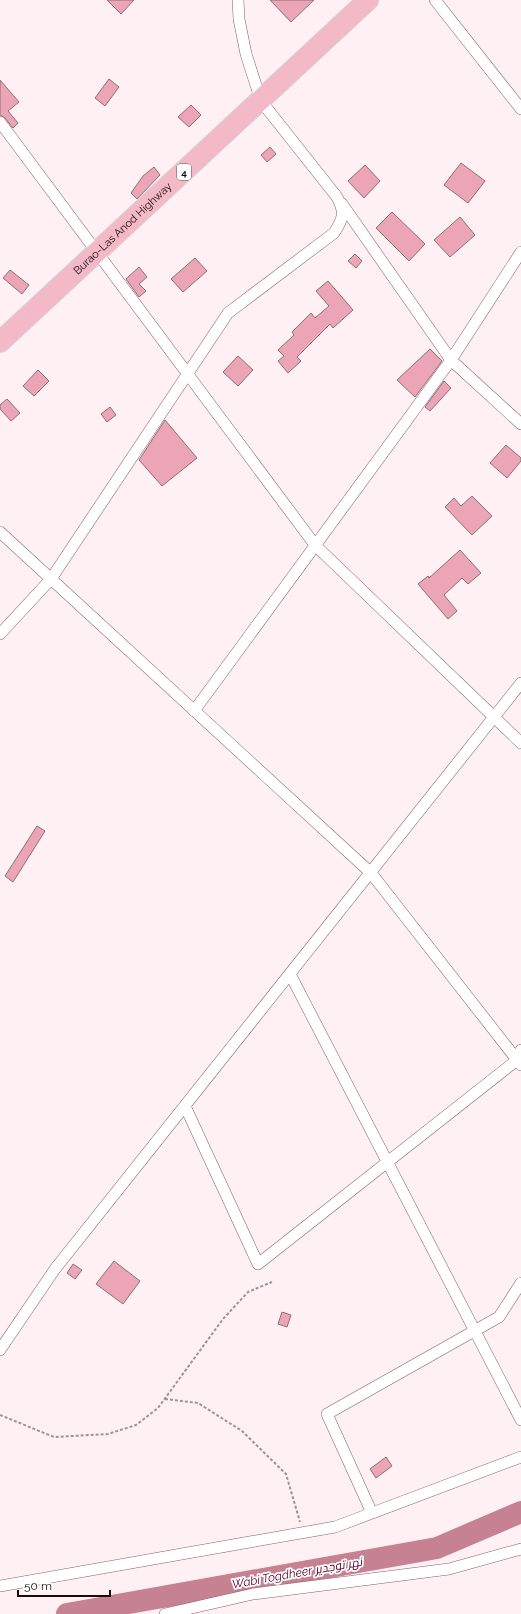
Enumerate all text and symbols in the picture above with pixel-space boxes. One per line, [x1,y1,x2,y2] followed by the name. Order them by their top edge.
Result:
[177,164,191,180] road number: 4
[71,180,175,278] street label: Burao-Las Anod Highway
[231,1554,365,1591] water label: Wabi Togdheer نهر توجدير
[18,1572,110,1598] scale bar
[24,1579,52,1593] text: 50 m

